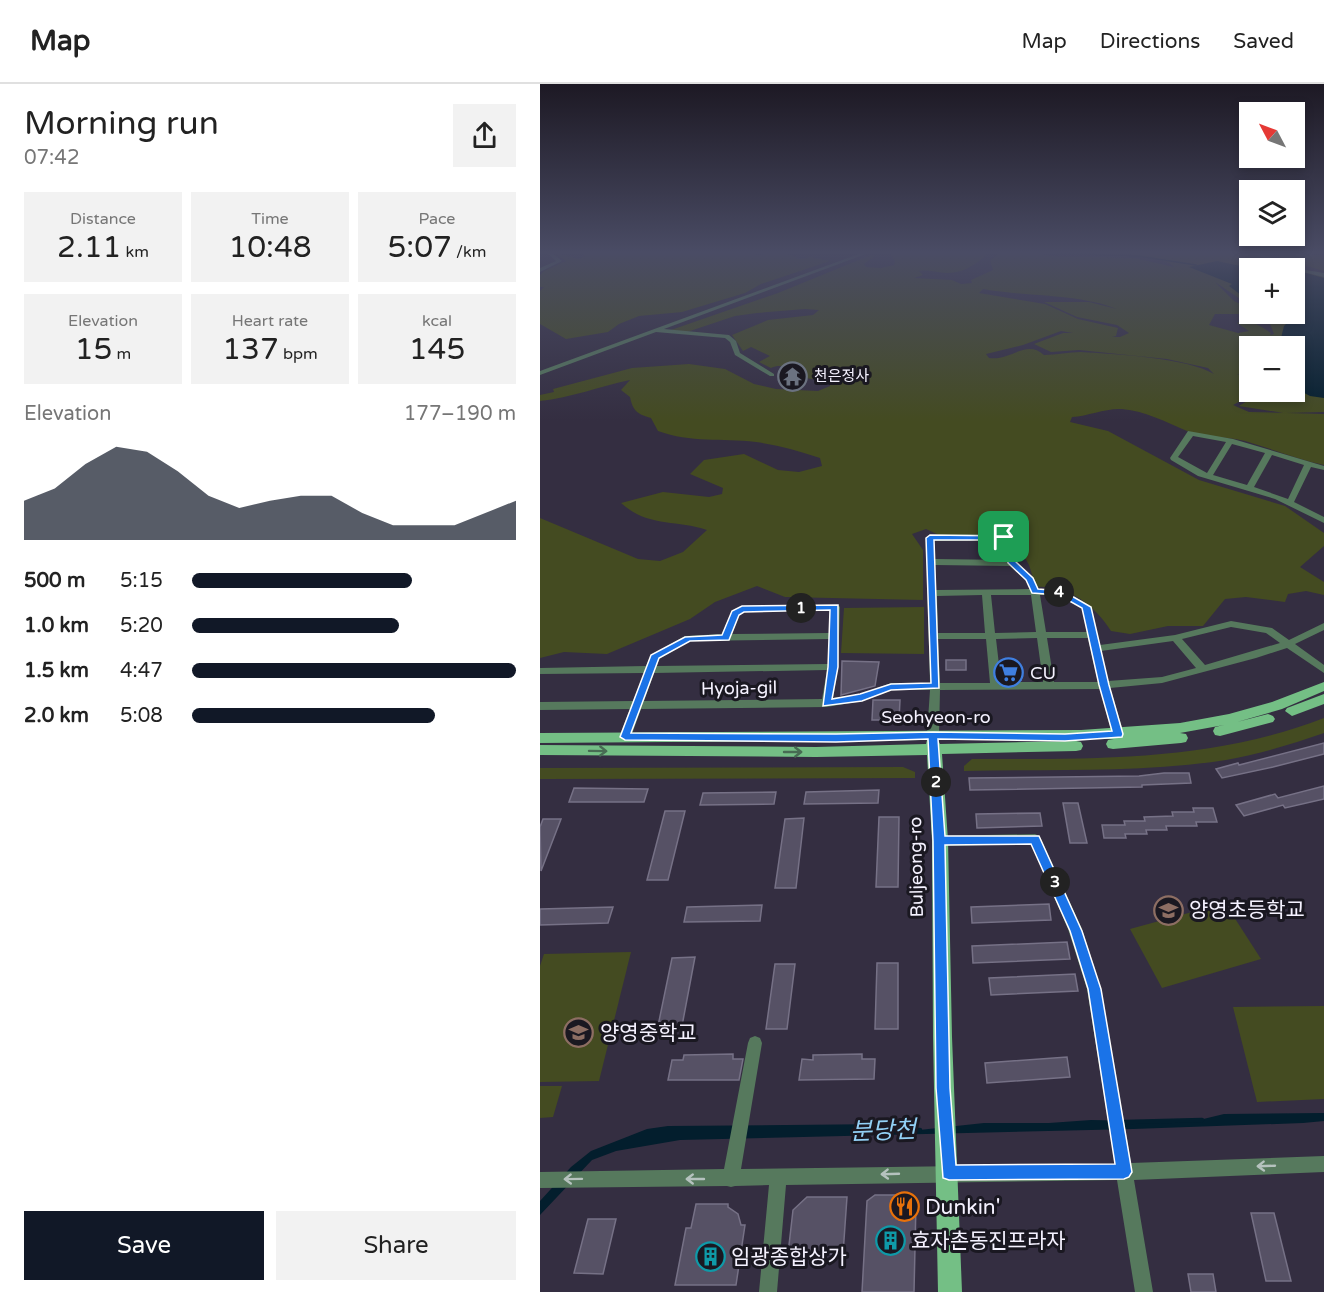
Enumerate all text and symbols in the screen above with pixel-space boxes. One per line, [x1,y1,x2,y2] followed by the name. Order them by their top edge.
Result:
[30,24,90,58] text: Map
[1021,29,1067,54] text: Map
[1100,29,1200,54] text: Directions
[1233,29,1294,54] text: Saved
[1239,102,1305,168] north arrow
[1239,102,1305,402] map controls
[24,104,219,143] text: Morning run
[453,104,516,167] button: share
[24,146,79,170] text: 07:42
[1239,180,1305,246] button: layers
[70,209,136,229] text: Distance
[251,209,289,229] text: Time
[419,209,455,229] text: Pace
[57,229,121,266] text: 2.11
[228,229,312,266] text: 10:48
[388,229,452,266] text: 5:07
[121,242,149,262] text: km
[452,242,486,262] text: /km
[1239,258,1305,324] button: +
[68,311,138,331] text: Elevation
[232,311,308,331] text: Heart rate
[422,311,452,331] text: kcal
[75,331,112,368] text: 15
[222,331,279,368] text: 137
[409,331,465,368] text: 145
[1239,336,1305,402] button: −
[112,344,131,364] text: m
[279,344,318,364] text: bpm
[777,360,809,392] temple icon: 천은정사
[814,367,869,385] place label: 천은정사
[24,402,111,426] text: Elevation
[404,402,516,426] text: 177–190 m
[978,511,1029,562] pin
[987,520,1020,553] icon: arrive
[24,569,85,593] text: 500 m
[120,569,163,593] text: 5:15
[1044,577,1074,607] pin: 4
[1054,582,1064,602] text: 4
[786,593,816,623] pin: 1
[796,598,806,618] text: 1
[24,614,89,638] text: 1.0 km
[120,614,163,638] text: 5:20
[993,657,1025,689] supermarket icon: CU
[24,659,89,683] text: 1.5 km
[120,659,163,683] text: 4:47
[1030,662,1056,684] place label: CU
[701,676,777,700] street label: Hyoja-gil
[24,704,89,728] text: 2.0 km
[120,704,163,728] text: 5:08
[881,706,991,728] street label: Seohyeon-ro
[588,745,608,757] one-way arrow
[783,746,803,758] one-way arrow
[921,767,951,797] pin: 2
[931,772,941,792] text: 2
[904,816,928,918] street label: Buljeong-ro
[1040,867,1070,897] pin: 3
[1050,872,1060,892] text: 3
[1152,894,1184,926] school or university icon: 양영초등학교
[1189,898,1305,923] place label: 양영초등학교
[563,1017,595,1049] school or university icon: 양영중학교
[600,1021,697,1046] place label: 양영중학교
[849,1115,920,1147] water label: 분당천
[1256,1161,1276,1172] one-way arrow
[881,1168,901,1180] one-way arrow
[564,1173,584,1185] one-way arrow
[686,1173,706,1185] one-way arrow
[888,1191,920,1223] restaurant icon: Dunkin'
[925,1195,1000,1220] place label: Dunkin'
[24,1211,264,1280] button: Save
[276,1211,516,1280] button: Share
[874,1225,906,1257] building icon: 효자촌동진프라자
[911,1229,1066,1254] place label: 효자촌동진프라자
[694,1241,726,1273] building icon: 임광종합상가
[731,1245,847,1270] place label: 임광종합상가

